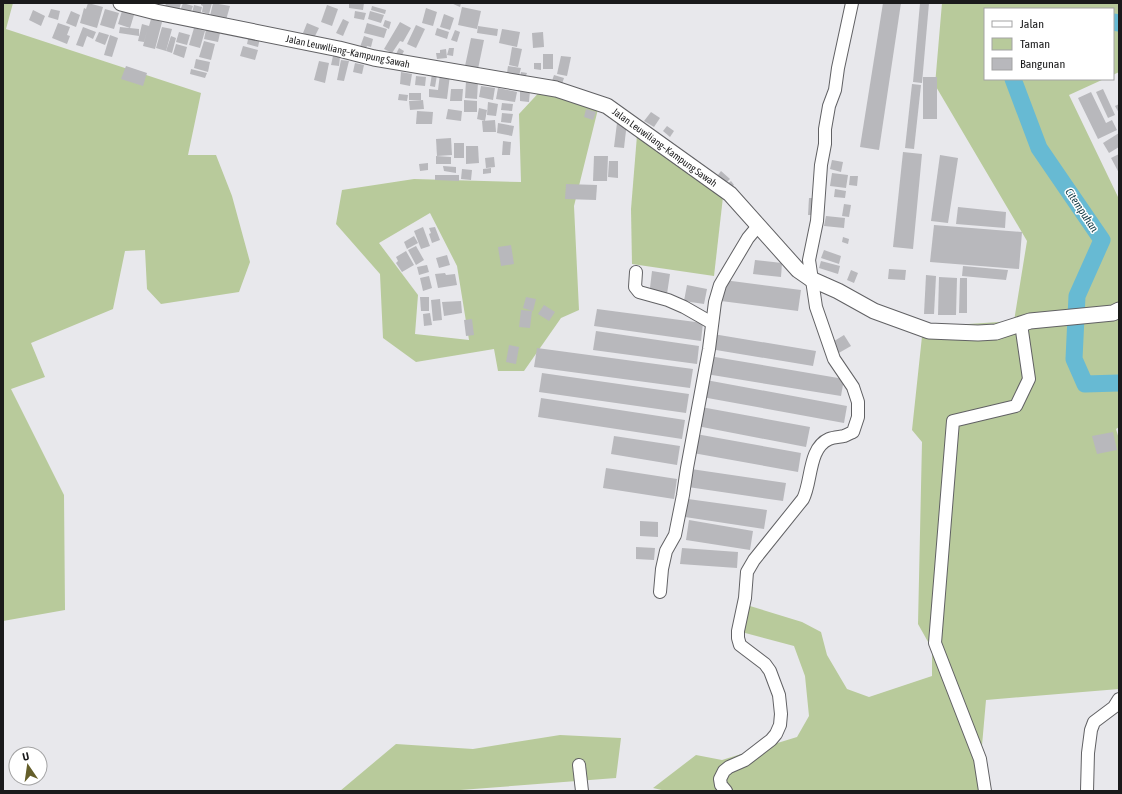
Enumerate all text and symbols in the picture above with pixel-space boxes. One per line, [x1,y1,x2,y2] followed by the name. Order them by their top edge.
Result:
[984,8,1114,80] legend
[1020,17,1044,31] text: Jalan
[285,33,411,70] street label: Jalan Leuwiliang–Kampung Sawah
[1020,37,1050,51] text: Taman
[1020,57,1065,71] text: Bangunan
[610,106,719,189] street label: Jalan Leuwiliang–Kampung Sawah
[1063,186,1101,235] water label: Citempuhan
[8,746,48,786] north arrow
[21,750,30,763] text: U

